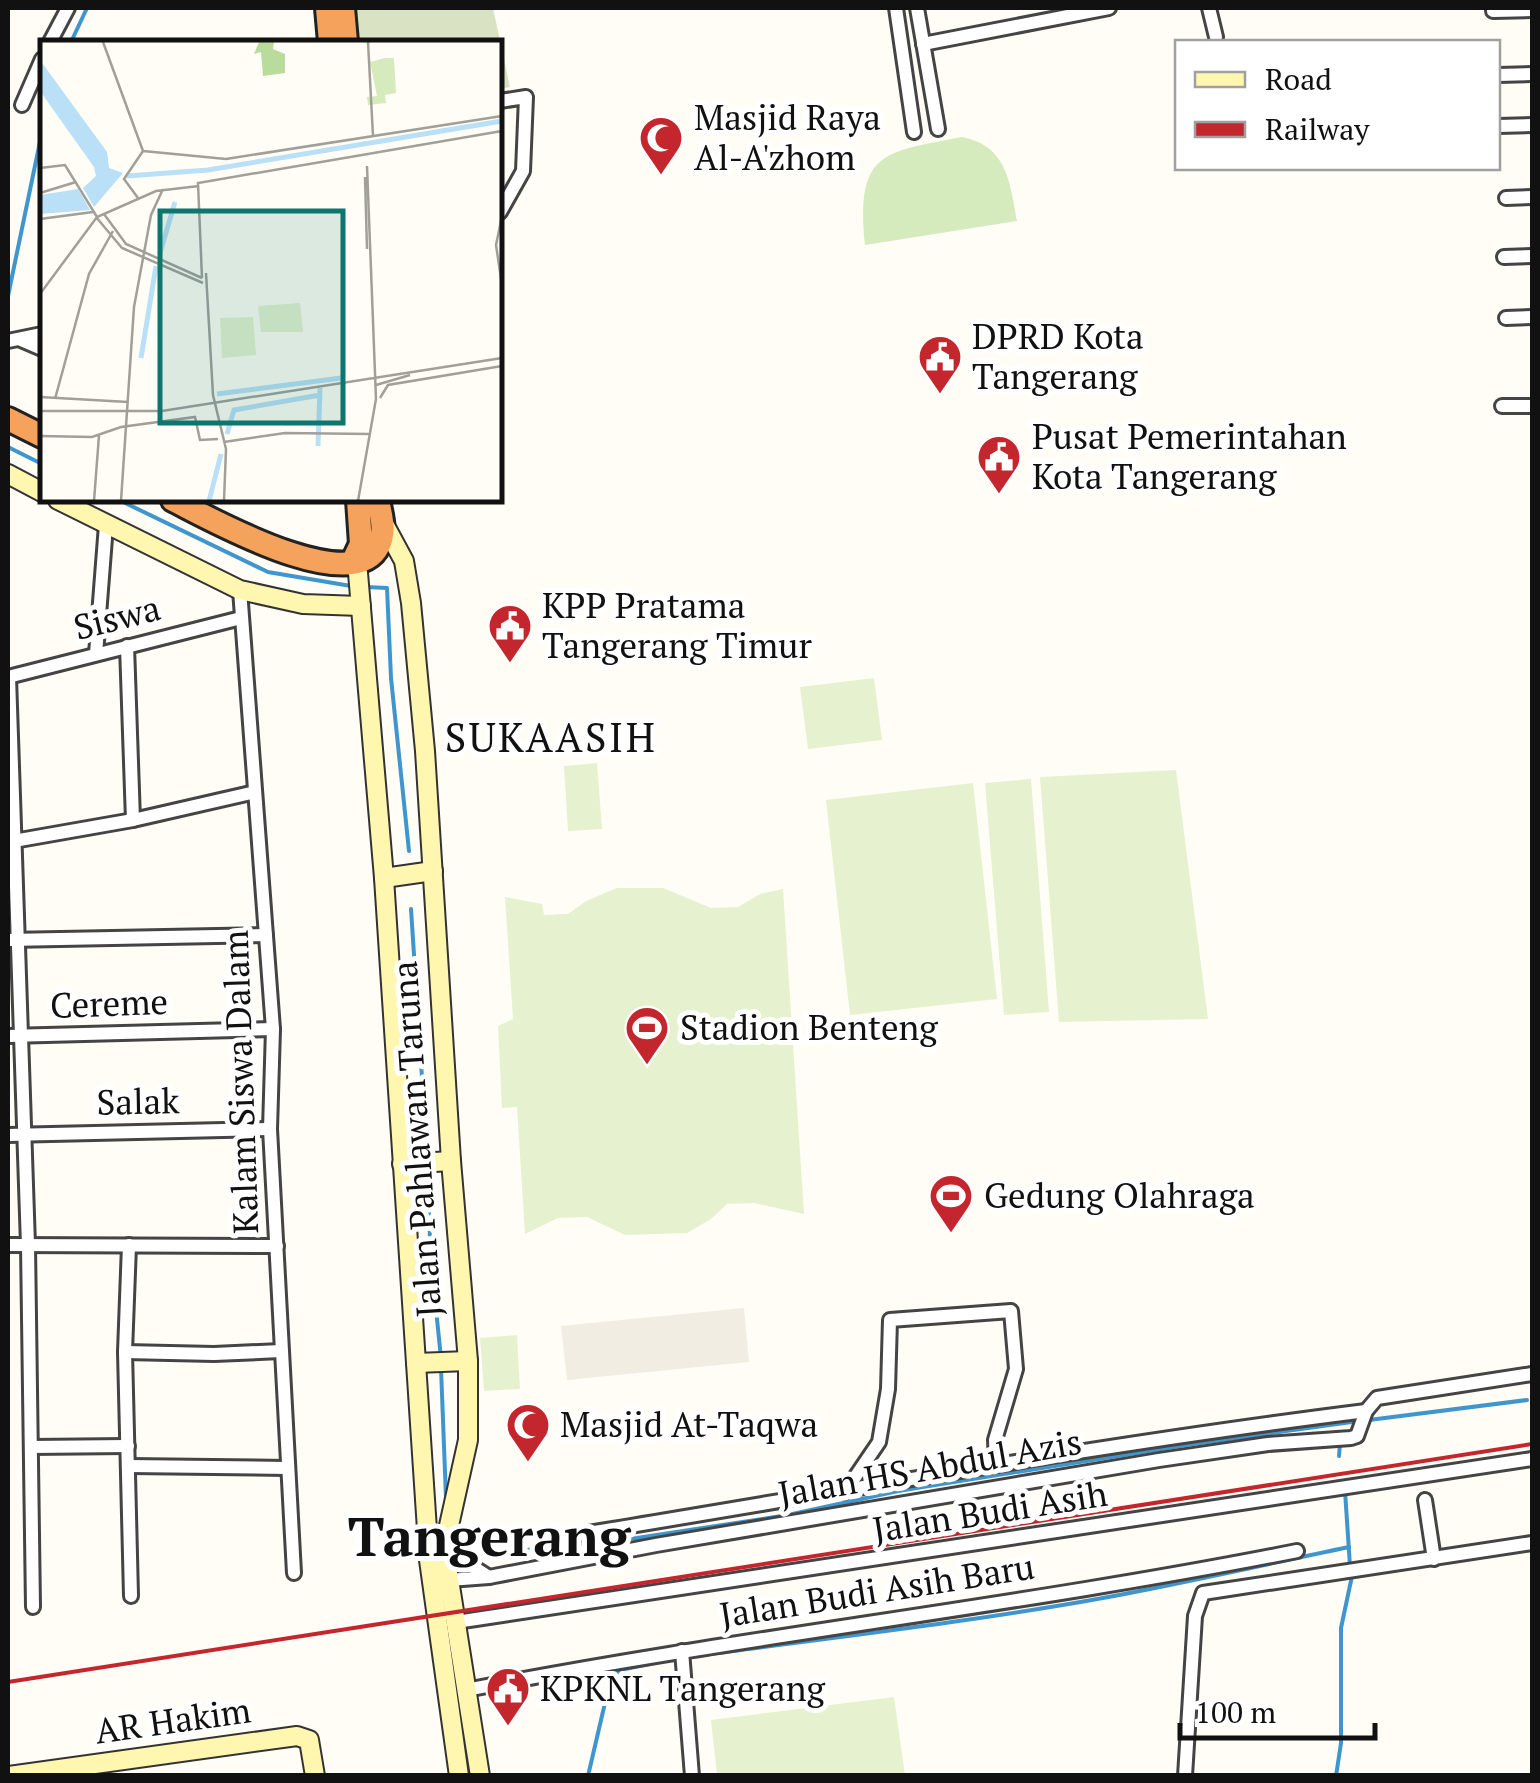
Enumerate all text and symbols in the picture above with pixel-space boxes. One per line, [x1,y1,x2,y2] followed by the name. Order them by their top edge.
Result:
[40,40,502,502] inset map
[1175,40,1500,170] legend
[1265,59,1332,99] text: Road
[694,94,881,180] place label: Masjid Raya Al-A'zhom
[1265,109,1370,149] text: Railway
[638,115,684,176] mosque icon: Masjid Raya Al-A'zhom
[972,313,1144,399] place label: DPRD Kota Tangerang
[917,334,963,395] public building icon: DPRD Kota Tangerang
[1032,413,1347,499] place label: Pusat Pemerintahan Kota Tangerang
[976,434,1022,495] public building icon: Pusat Pemerintahan Kota Tangerang
[542,582,812,668] place label: KPP Pratama Tangerang Timur
[69,584,165,650] street label: Siswa
[487,603,533,664] public building icon: KPP Pratama Tangerang Timur
[445,710,657,763] district label: SUKAASIH
[212,929,268,1235] street label: Kalam Siswa Dalam
[381,959,451,1319] street label: Jalan Pahlawan Taruna
[49,978,169,1028] street label: Cereme
[680,1004,938,1050] place label: Stadion Benteng
[624,1005,670,1066] sports icon: Stadion Benteng
[96,1077,181,1125] street label: Salak
[984,1172,1255,1218] place label: Gedung Olahraga
[928,1173,974,1234] sports icon: Gedung Olahraga
[560,1401,818,1447] place label: Masjid At-Taqwa
[505,1402,551,1463] mosque icon: Masjid At-Taqwa
[775,1418,1085,1516] street label: Jalan HS Abdul Azis
[869,1470,1110,1552] street label: Jalan Budi Asih
[348,1499,632,1572] district label: Tangerang
[716,1542,1037,1638] street label: Jalan Budi Asih Baru
[540,1665,825,1711] place label: KPKNL Tangerang
[485,1666,531,1727] public building icon: KPKNL Tangerang
[1180,1678,1375,1740] scale bar
[92,1686,254,1754] street label: AR Hakim
[1195,1692,1276,1732] text: 100 m

